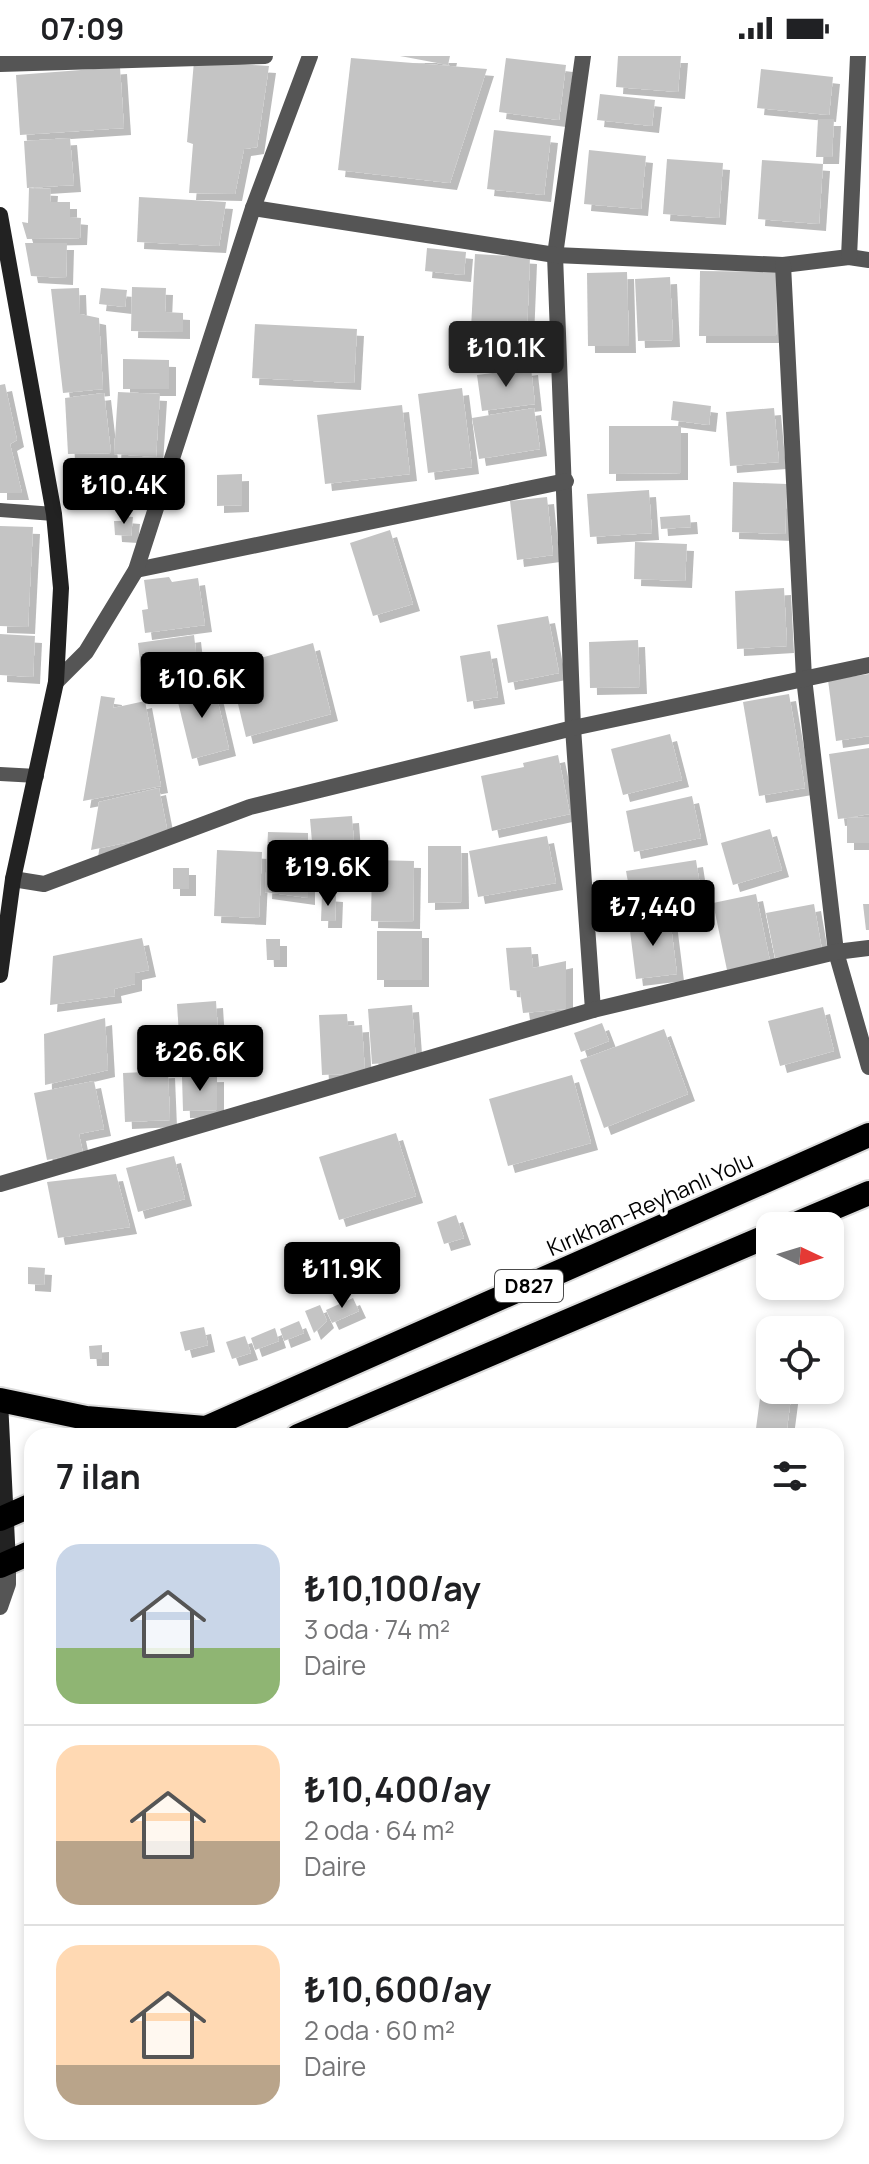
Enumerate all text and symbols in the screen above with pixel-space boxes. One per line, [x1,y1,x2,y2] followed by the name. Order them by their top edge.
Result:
[40,8,124,49] text: 07:09
[441,321,571,389] pin: ₺10.1K
[467,329,545,365] text: ₺10.1K
[59,458,189,526] pin: ₺10.4K
[81,466,167,502] text: ₺10.4K
[137,652,267,720] pin: ₺10.6K
[159,660,245,696] text: ₺10.6K
[263,840,393,908] pin: ₺19.6K
[285,848,371,884] text: ₺19.6K
[588,880,718,948] pin: ₺7,440
[610,888,696,924] text: ₺7,440
[135,1025,265,1093] pin: ₺26.6K
[155,1033,245,1069] text: ₺26.6K
[542,1145,758,1263] street label: Kırıkhan-Reyhanlı Yolu
[756,1212,844,1300] north arrow
[756,1212,844,1404] map controls
[277,1242,407,1310] pin: ₺11.9K
[302,1250,382,1286] text: ₺11.9K
[495,1270,563,1302] road number: D827
[756,1316,844,1404] button: locate
[56,1453,141,1499] text: 7 ilan
[768,1454,812,1498] icon: filters
[304,1565,481,1611] text: ₺10,100/ay
[120,1576,216,1672] icon: home
[304,1611,450,1647] text: 3 oda · 74 m²
[304,1647,366,1683] text: Daire
[304,1766,491,1812] text: ₺10,400/ay
[120,1777,216,1873] icon: home
[304,1812,455,1848] text: 2 oda · 64 m²
[304,1848,366,1884] text: Daire
[304,1966,491,2012] text: ₺10,600/ay
[120,1977,216,2073] icon: home
[304,2012,455,2048] text: 2 oda · 60 m²
[304,2048,366,2084] text: Daire

